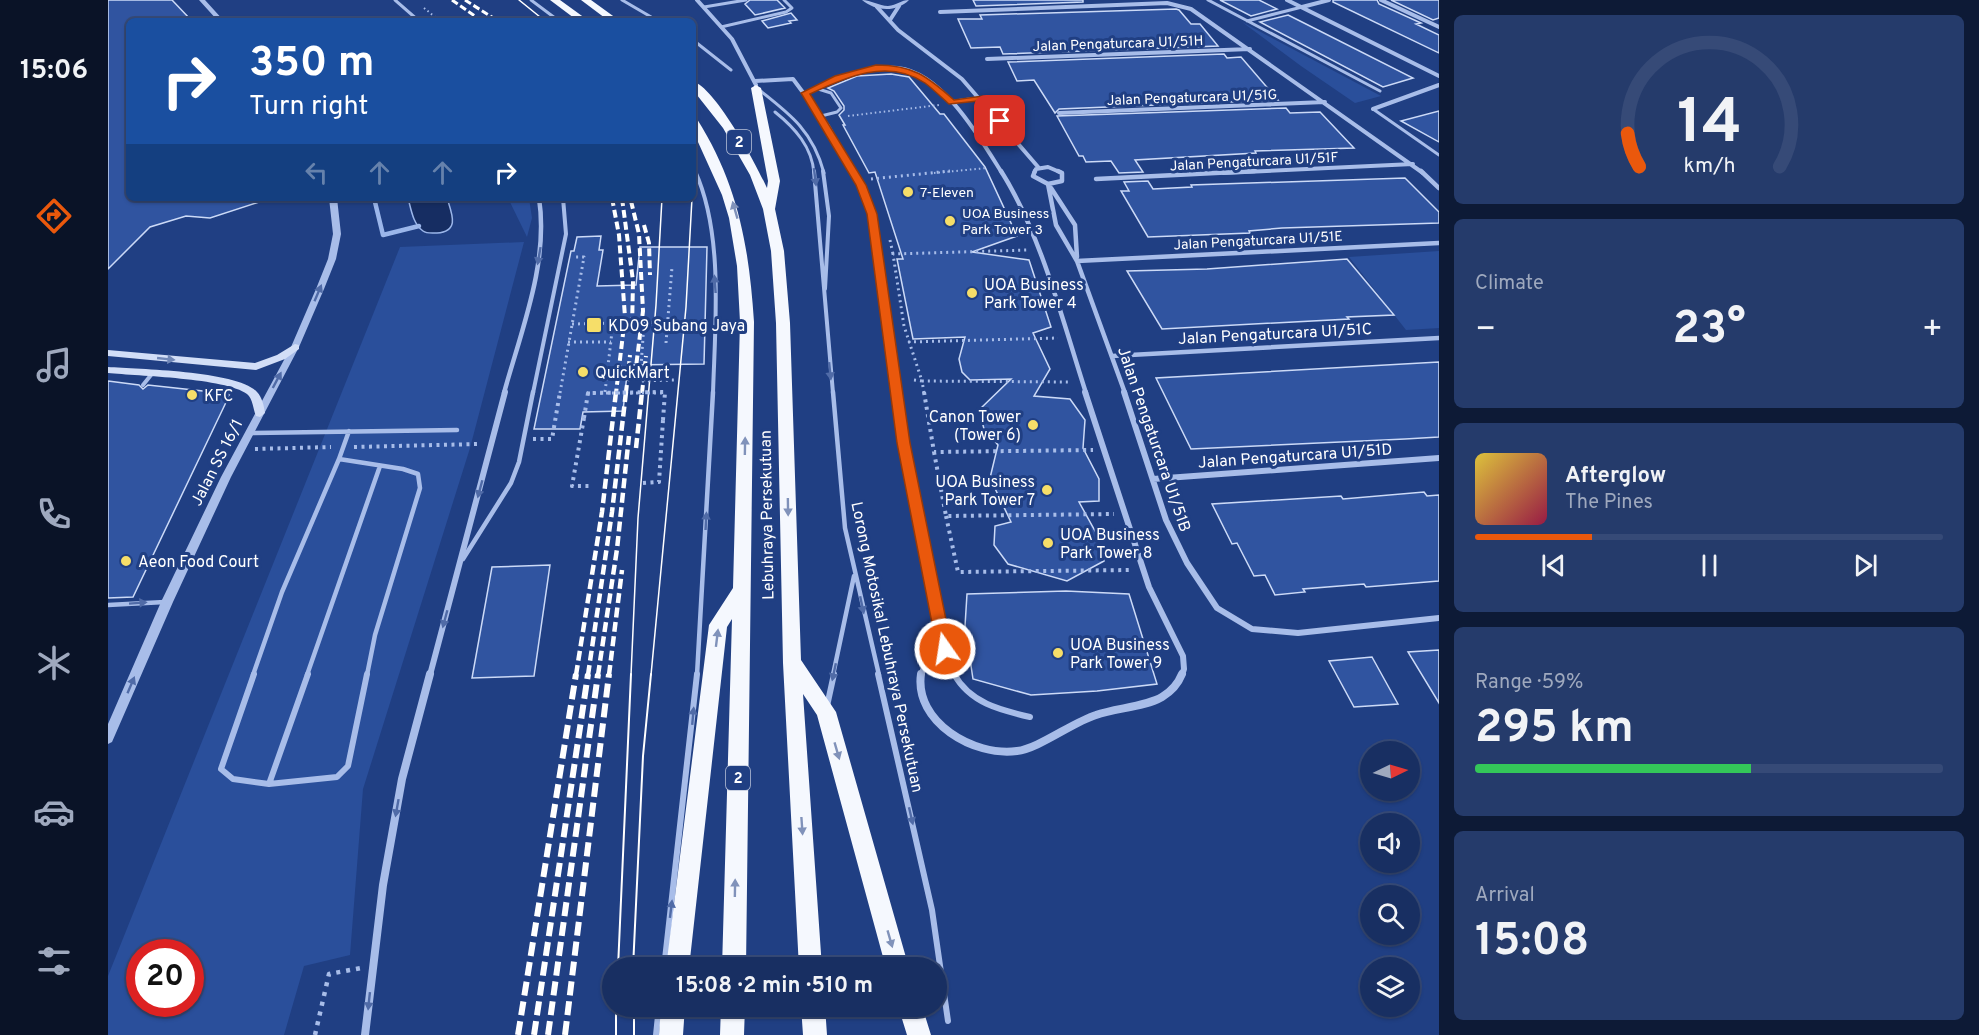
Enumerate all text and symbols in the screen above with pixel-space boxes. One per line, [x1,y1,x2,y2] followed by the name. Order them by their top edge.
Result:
[1032,33,1204,56] street label: Jalan Pengaturcara U1/51H
[249,38,375,91] text: 350 m
[150,42,228,120] icon: right
[20,54,88,88] text: 15:06
[1676,86,1742,165] text: 14
[1106,87,1278,110] street label: Jalan Pengaturcara U1/51G
[249,90,368,124] text: Turn right
[974,95,1025,146] pin
[983,104,1016,137] icon: arrive
[727,130,751,154] road number: 2
[1169,150,1339,175] street label: Jalan Pengaturcara U1/51F
[1683,153,1735,180] text: km/h
[300,156,333,189] icon: left
[363,156,396,189] icon: ahead
[426,156,459,189] icon: ahead
[489,156,522,189] icon: right
[810,167,819,186] one-way arrow
[901,185,915,199] marker: 7-Eleven
[920,185,974,202] place label: 7-Eleven
[33,195,75,237] icon: directions
[730,201,739,219] one-way arrow
[962,206,1049,239] place label: UOA Business Park Tower 3
[943,214,957,228] marker: UOA Business Park Tower 3
[1173,229,1343,254] street label: Jalan Pengaturcara U1/51E
[534,247,543,266] one-way arrow
[1475,271,1544,297] text: Climate
[710,275,720,294] one-way arrow
[984,276,1084,314] place label: UOA Business Park Tower 4
[314,284,323,302] one-way arrow
[965,286,979,300] marker: UOA Business Park Tower 4
[1672,302,1746,359] text: 23°
[1475,310,1496,352] text: −
[1922,310,1943,352] text: +
[585,316,603,334] marker: KD09 Subang Jaya
[608,317,745,337] place label: KD09 Subang Jaya
[1178,320,1373,350] street label: Jalan Pengaturcara U1/51C
[33,344,75,386] icon: music
[1112,344,1194,535] street label: Jalan Pengaturcara U1/51B
[157,354,176,364] one-way arrow
[825,361,835,380] one-way arrow
[595,364,670,384] place label: QuickMart
[576,365,590,379] marker: QuickMart
[272,371,282,388] one-way arrow
[204,387,233,407] place label: KFC
[185,388,199,402] marker: KFC
[929,408,1021,446] place label: Canon Tower (Tower 6)
[187,416,248,510] street label: Jalan SS 16/1
[1026,418,1040,432] marker: Canon Tower (Tower 6)
[757,430,779,600] street label: Lebuhraya Persekutuan
[740,437,750,456] one-way arrow
[1197,440,1393,474] street label: Jalan Pengaturcara U1/51D
[1565,463,1666,490] text: Afterglow
[935,473,1035,511] place label: UOA Business Park Tower 7
[474,480,484,498] one-way arrow
[1040,483,1054,497] marker: UOA Business Park Tower 7
[1565,490,1653,516] text: The Pines
[33,493,75,535] icon: phone
[783,498,793,517] one-way arrow
[845,500,927,795] street label: Lorong Motosikal Lebuhraya Persekutuan
[702,512,711,531] one-way arrow
[1060,526,1160,564] place label: UOA Business Park Tower 8
[1041,536,1055,550] marker: UOA Business Park Tower 8
[1537,549,1570,582] icon: previous
[1693,549,1726,582] icon: pause
[1849,549,1882,582] icon: next
[138,553,259,573] place label: Aeon Food Court
[119,554,133,568] marker: Aeon Food Court
[858,596,867,615] one-way arrow
[128,599,147,608] one-way arrow
[440,610,449,628] one-way arrow
[913,617,977,681] position arrow
[712,629,721,648] one-way arrow
[1070,636,1170,674] place label: UOA Business Park Tower 9
[33,642,75,684] icon: climate
[1051,646,1065,660] marker: UOA Business Park Tower 9
[829,663,838,682] one-way arrow
[1475,670,1583,696] text: Range · 59%
[126,675,136,693] one-way arrow
[1475,701,1634,758] text: 295 km
[688,706,698,725] one-way arrow
[1360,741,1420,801] north arrow
[1360,741,1420,1017] map controls
[833,742,842,760] one-way arrow
[726,766,750,790] road number: 2
[33,791,75,833] icon: car
[392,799,401,818] one-way arrow
[906,807,916,825] one-way arrow
[1360,813,1420,873] button: sound
[797,816,807,835] one-way arrow
[731,879,740,898] one-way arrow
[1475,883,1535,909] text: Arrival
[1360,885,1420,945] button: search
[666,900,676,919] one-way arrow
[1475,914,1589,971] text: 15:08
[886,930,895,948] one-way arrow
[126,939,204,1017] speed limit sign: 20
[33,940,75,982] icon: filters
[1360,957,1420,1017] button: layers
[676,973,873,1000] text: 15:08 · 2 min · 510 m
[364,992,374,1011] one-way arrow

